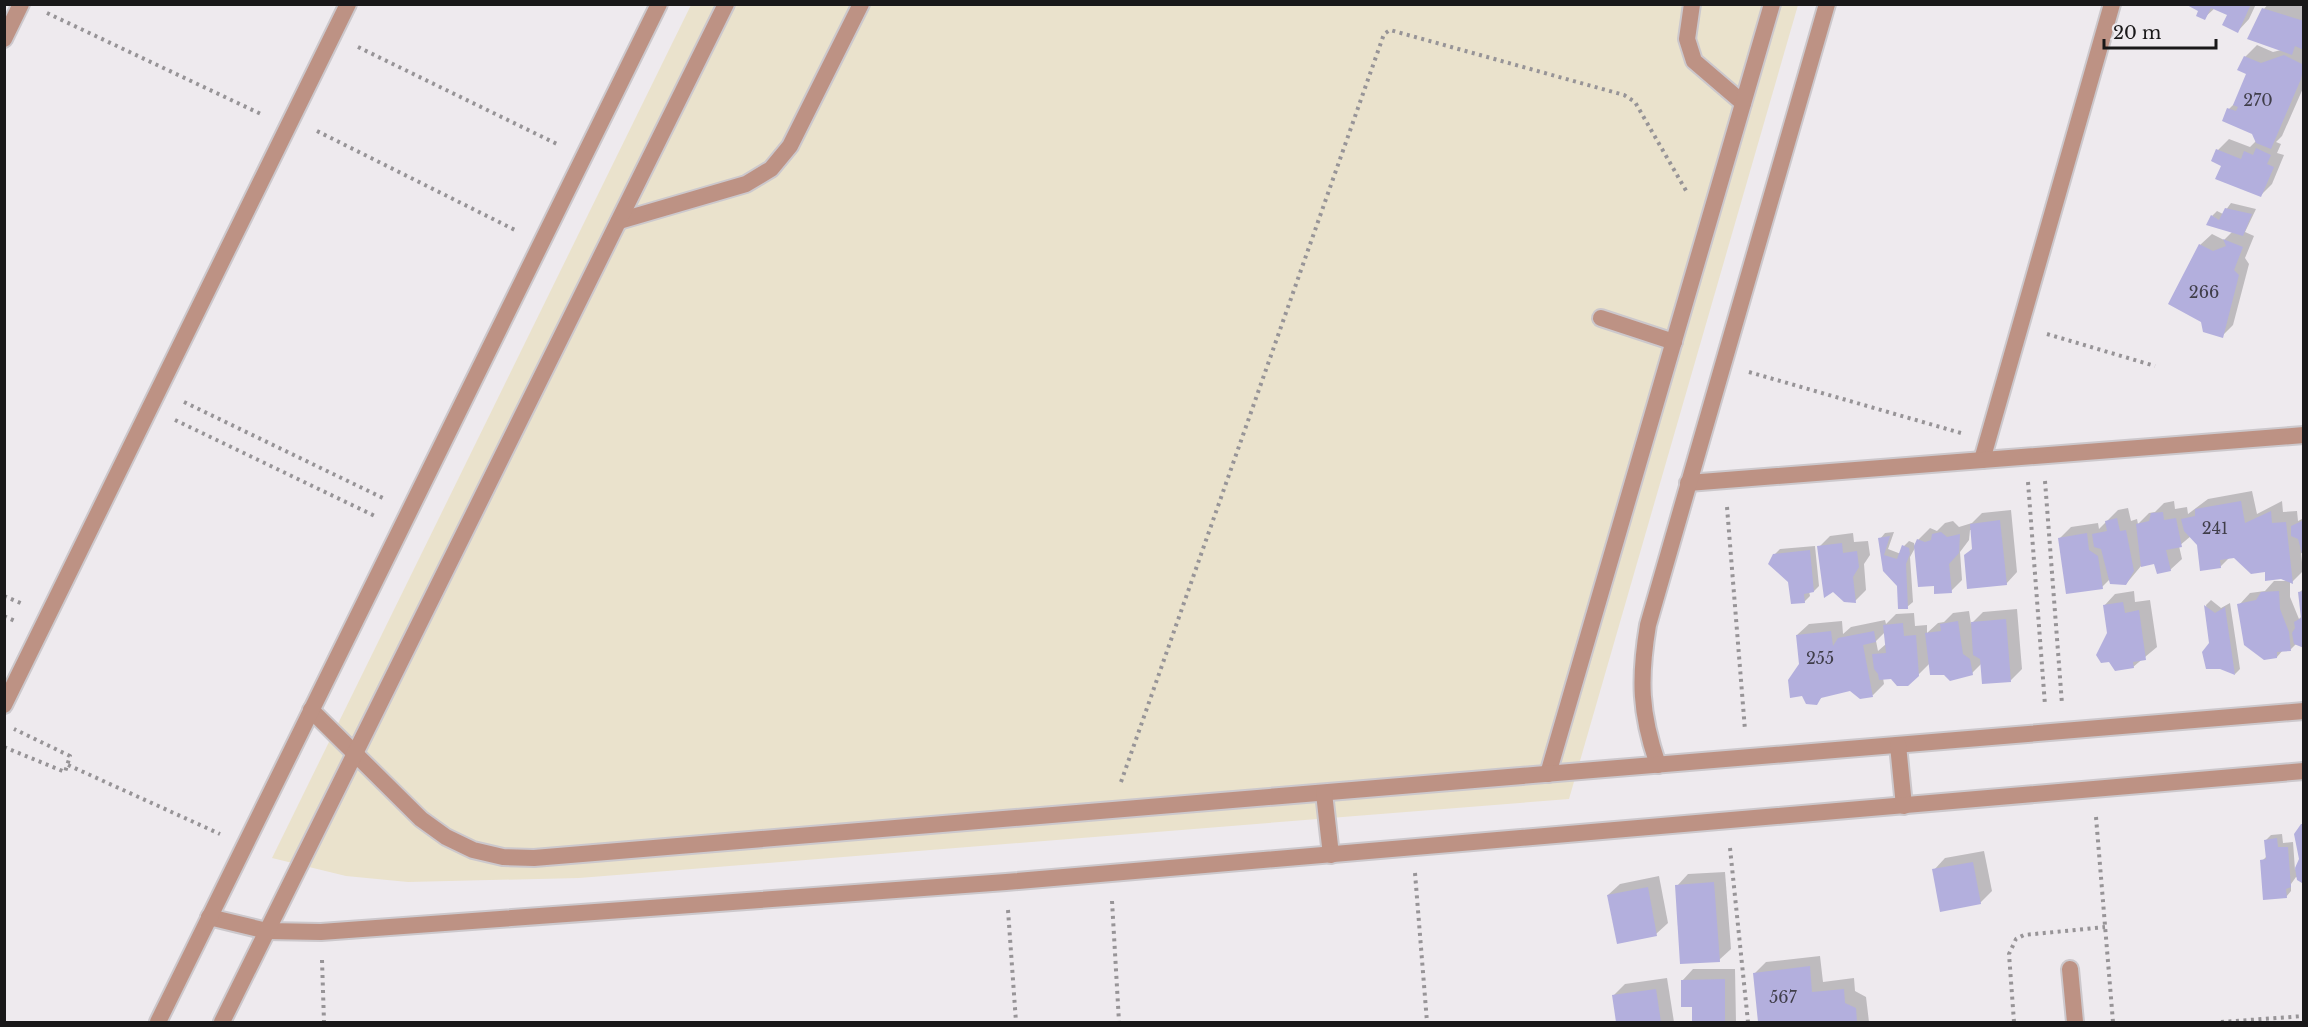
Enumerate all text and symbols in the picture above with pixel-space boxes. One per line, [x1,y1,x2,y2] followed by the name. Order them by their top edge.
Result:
[2104,12,2216,50] scale bar
[2113,22,2161,44] text: 20 m
[2243,90,2273,110] house number: 270
[2189,282,2219,302] house number: 266
[2202,518,2228,538] house number: 241
[1806,648,1834,668] house number: 255
[1769,987,1798,1007] house number: 567

